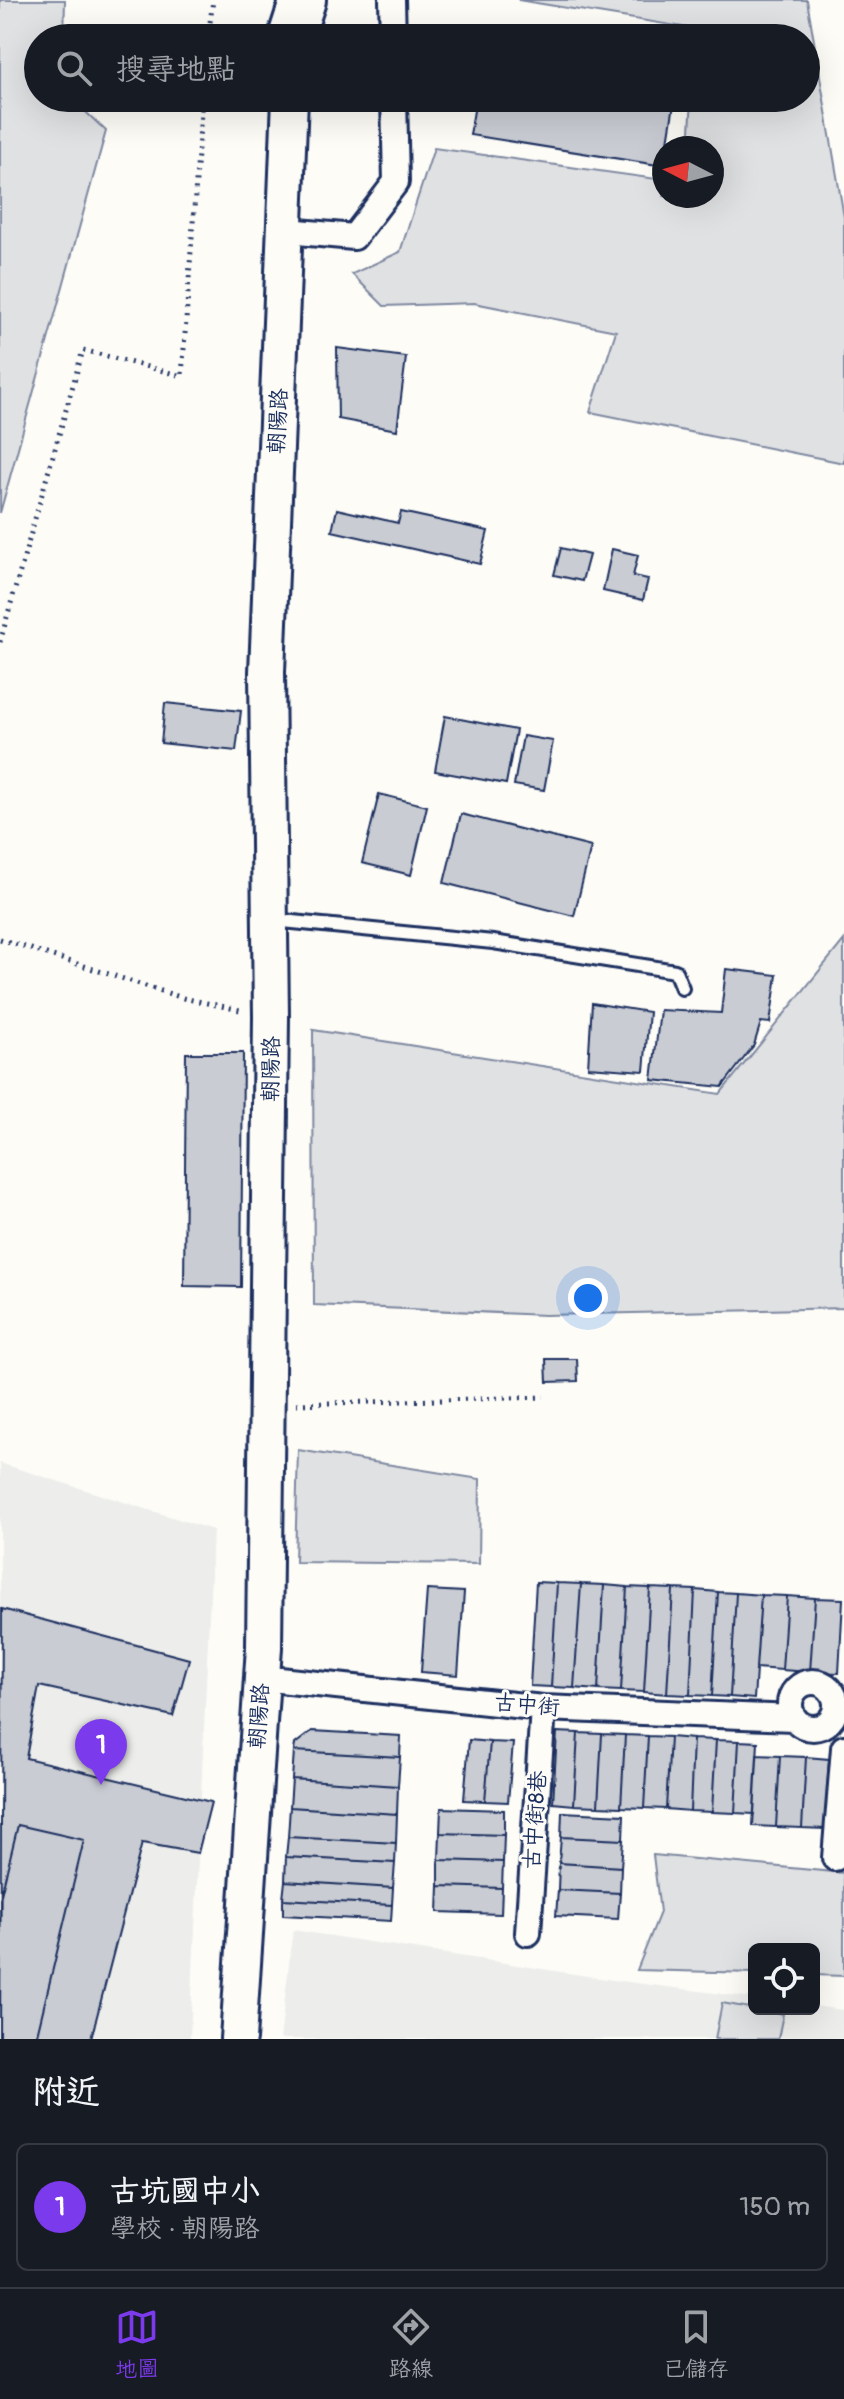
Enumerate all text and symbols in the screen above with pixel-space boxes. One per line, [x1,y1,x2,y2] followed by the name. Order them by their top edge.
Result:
[24,24,820,112] search box
[52,46,96,90] icon: search
[116,51,236,88] text: 搜尋地點
[652,136,724,208] north arrow
[262,387,294,455] street label: 朝陽路
[256,1036,286,1102] street label: 朝陽路
[568,1278,608,1318] your location
[243,1682,275,1750] street label: 朝陽路
[493,1688,561,1722] street label: 古中街
[75,1719,127,1785] pin: 1
[518,1770,552,1870] street label: 古中街8巷
[748,1943,820,2015] map controls
[748,1943,820,2015] button: locate
[32,2071,100,2114] text: 附近
[110,2173,260,2210] text: 古坑國中小
[55,2191,65,2223] text: 1
[739,2191,810,2223] text: 150 m
[110,2213,260,2245] text: 學校 · 朝陽路
[115,2305,159,2383] tab: 地圖
[389,2305,433,2383] tab: 路線
[663,2305,729,2383] tab: 已儲存

